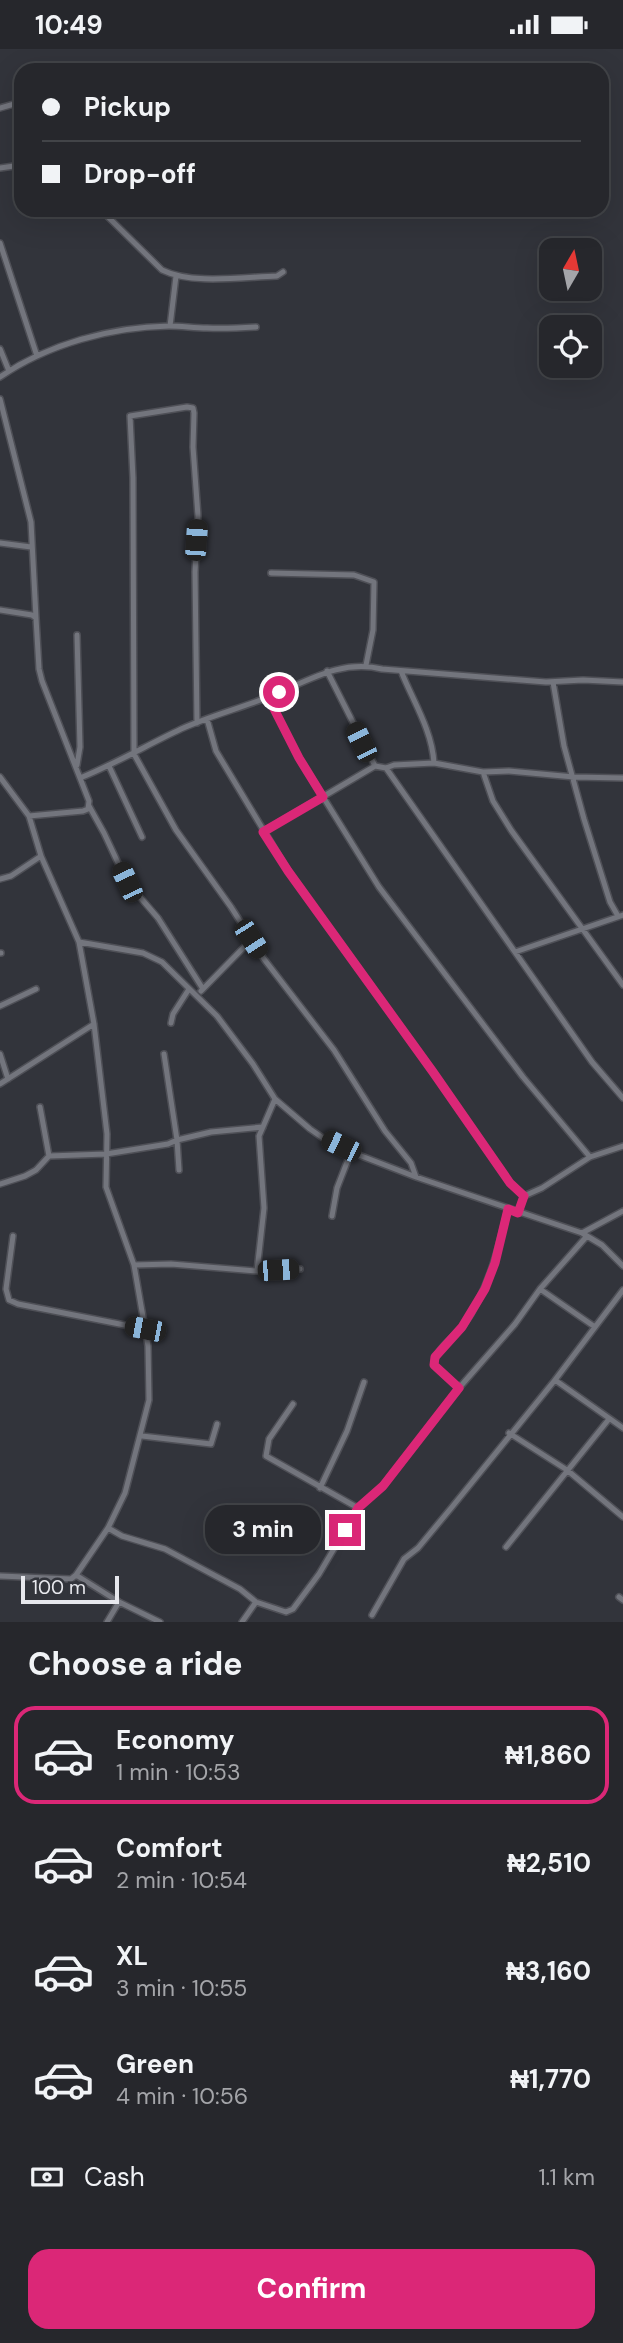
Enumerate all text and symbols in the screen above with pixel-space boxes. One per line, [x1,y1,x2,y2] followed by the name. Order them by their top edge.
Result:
[35,8,103,42] text: 10:49
[84,90,171,124] text: Pickup
[84,157,196,191] text: Drop-off
[539,238,602,301] north arrow
[539,238,602,378] map controls
[539,315,602,378] button: locate
[185,518,208,562] car
[263,676,295,708] route start
[343,719,380,765] car
[109,859,146,905] car
[231,916,272,962] car
[318,1127,365,1165] car
[257,1258,300,1282] car
[123,1315,168,1343] car
[205,1505,320,1555] callout: 3 min
[232,1514,294,1544] text: 3 min
[329,1514,361,1546] route end
[21,1573,119,1605] scale bar
[32,1575,86,1600] text: 100 m
[28,1643,243,1685] text: Choose a ride
[116,1723,234,1757] text: Economy
[32,1724,95,1787] icon: car
[505,1738,591,1772] text: ₦1,860
[116,1757,240,1787] text: 1 min · 10:53
[116,1831,222,1865] text: Comfort
[32,1832,95,1895] icon: car
[507,1846,591,1880] text: ₦2,510
[116,1865,247,1895] text: 2 min · 10:54
[116,1939,148,1973] text: XL
[32,1940,95,2003] icon: car
[506,1954,591,1988] text: ₦3,160
[116,1973,247,2003] text: 3 min · 10:55
[116,2047,194,2081] text: Green
[32,2048,95,2111] icon: car
[510,2062,591,2096] text: ₦1,770
[116,2081,248,2111] text: 4 min · 10:56
[28,2158,66,2196] icon: cash
[84,2160,145,2194] text: Cash
[538,2162,595,2192] text: 1.1 km
[28,2249,595,2329] button: Confirm

